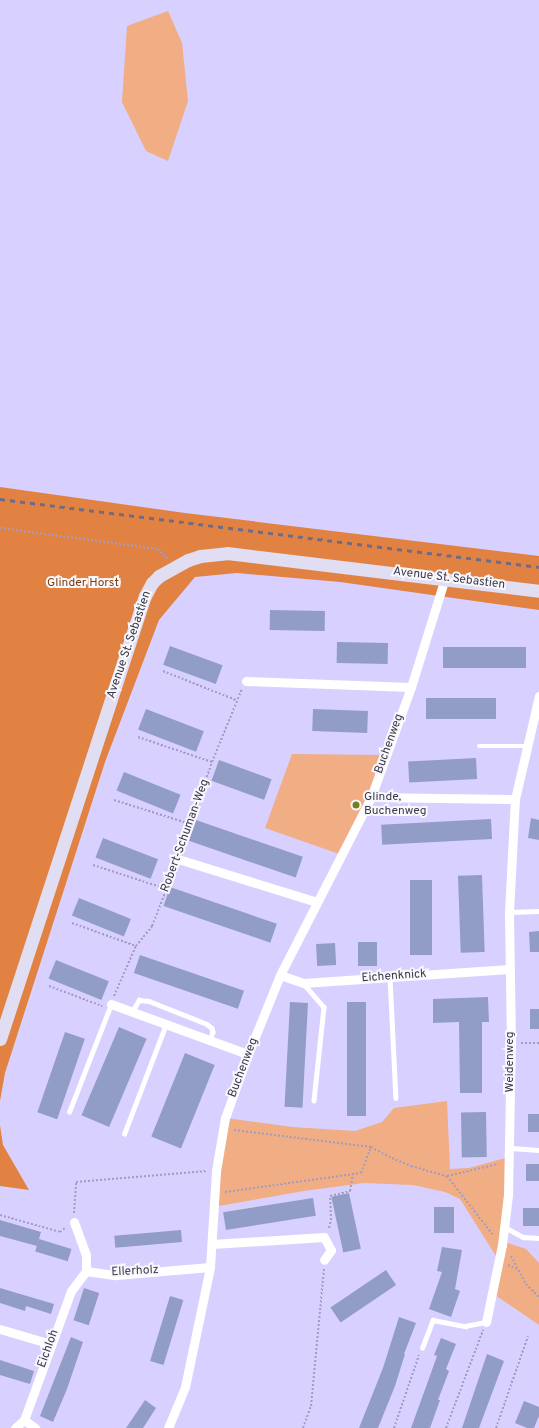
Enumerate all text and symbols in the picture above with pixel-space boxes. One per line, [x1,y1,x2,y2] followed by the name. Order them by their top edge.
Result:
[392,565,506,593] street label: Avenue St. Sebastien
[47,577,119,591] park label: Glinder Horst
[105,589,155,701] street label: Avenue St. Sebastien
[373,712,407,776] street label: Buchenweg
[159,778,213,894] street label: Robert-Schuman-Weg
[364,791,427,819] place label: Glinde, Buchenweg
[351,800,361,810] marker: Glinde, Buchenweg
[361,968,427,986] street label: Eichenknick
[504,1031,518,1093] street label: Weidenweg
[226,1036,262,1100] street label: Buchenweg
[111,1264,159,1280] street label: Ellerholz
[35,1328,63,1370] street label: Eichloh

